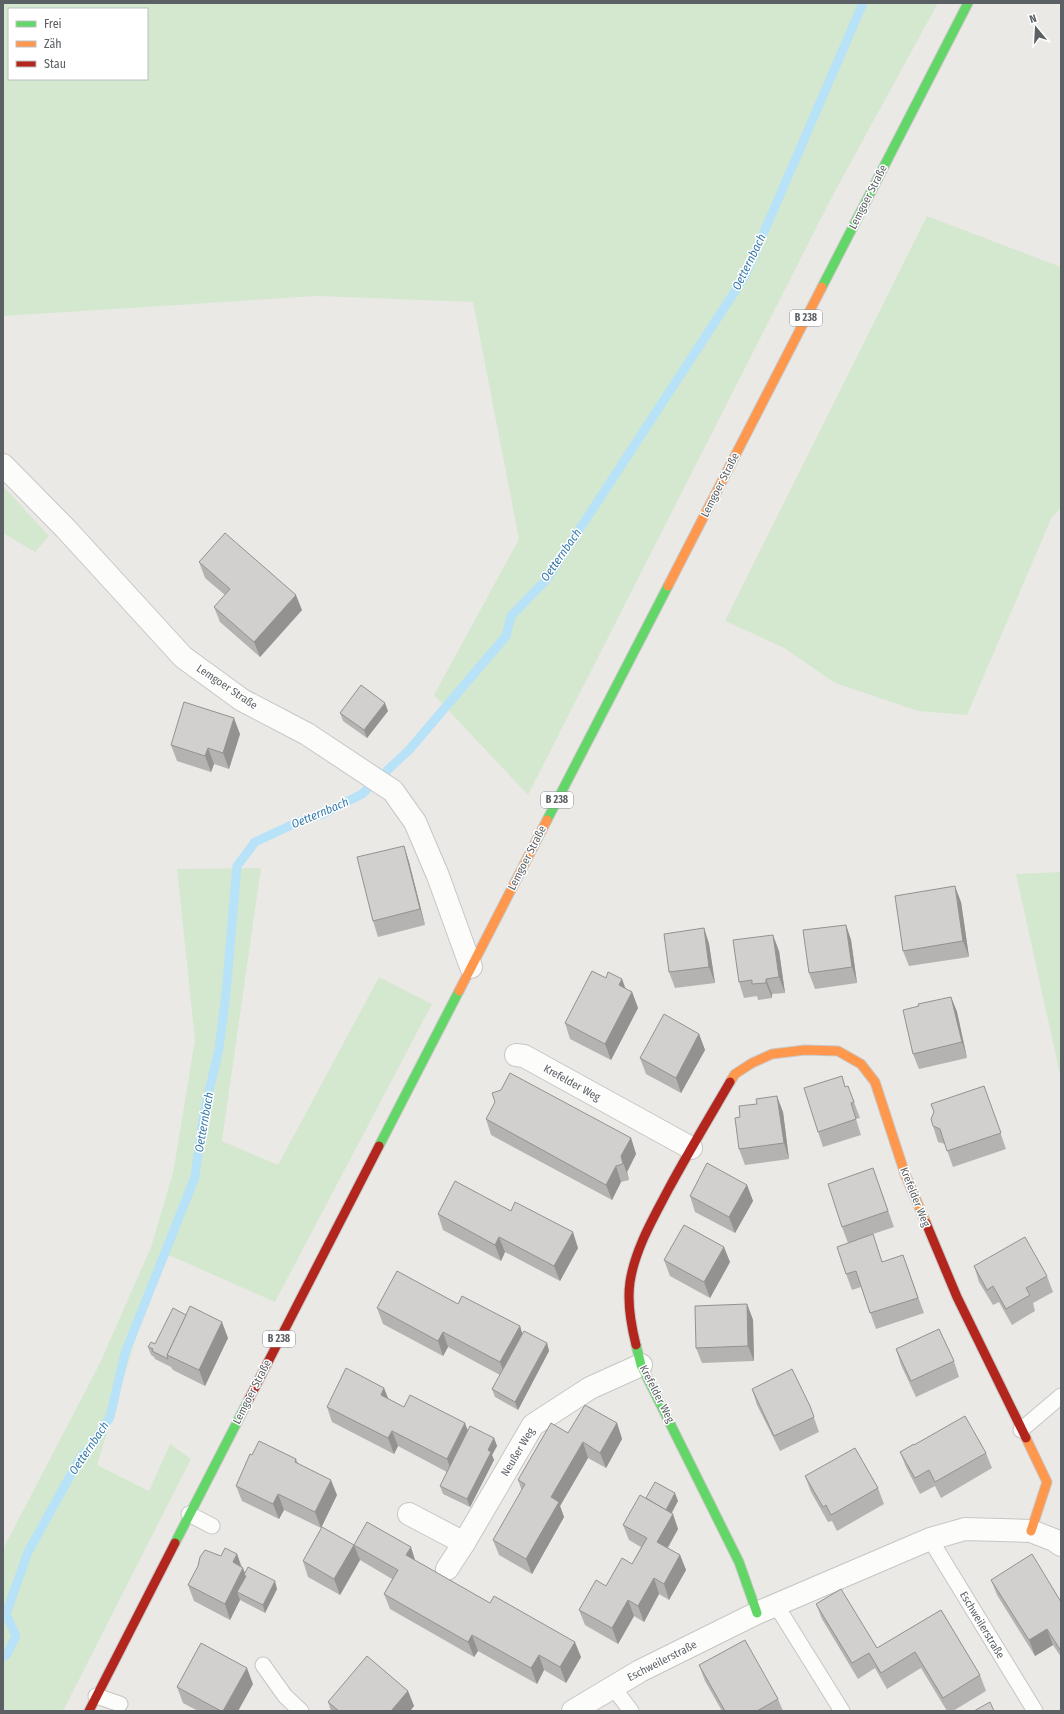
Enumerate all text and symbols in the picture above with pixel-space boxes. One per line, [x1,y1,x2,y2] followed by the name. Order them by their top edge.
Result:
[8,8,148,80] legend
[1016,8,1056,48] north arrow
[1028,12,1038,26] text: N
[44,17,62,31] text: Frei
[44,37,62,51] text: Zäh
[44,57,66,71] text: Stau
[846,163,890,231] street label: Lemgoer Straße
[729,232,769,292] water label: Oetternbach
[790,310,822,326] road number: B 238
[698,451,742,519] street label: Lemgoer Straße
[538,526,584,584] water label: Oetternbach
[194,662,260,712] street label: Lemgoer Straße
[541,792,573,808] road number: B 238
[289,795,351,831] water label: Oetternbach
[505,824,549,892] street label: Lemgoer Straße
[541,1062,603,1104] street label: Krefelder Weg
[192,1091,216,1153] water label: Oetternbach
[897,1165,933,1229] street label: Krefelder Weg
[263,1331,295,1347] road number: B 238
[230,1358,274,1426] street label: Lemgoer Straße
[637,1363,677,1426] street label: Krefelder Weg
[66,1419,112,1477] water label: Oetternbach
[498,1425,538,1479] street label: Neußer Weg
[957,1589,1007,1661] street label: Eschweilerstraße
[625,1638,699,1684] street label: Eschweilerstraße

